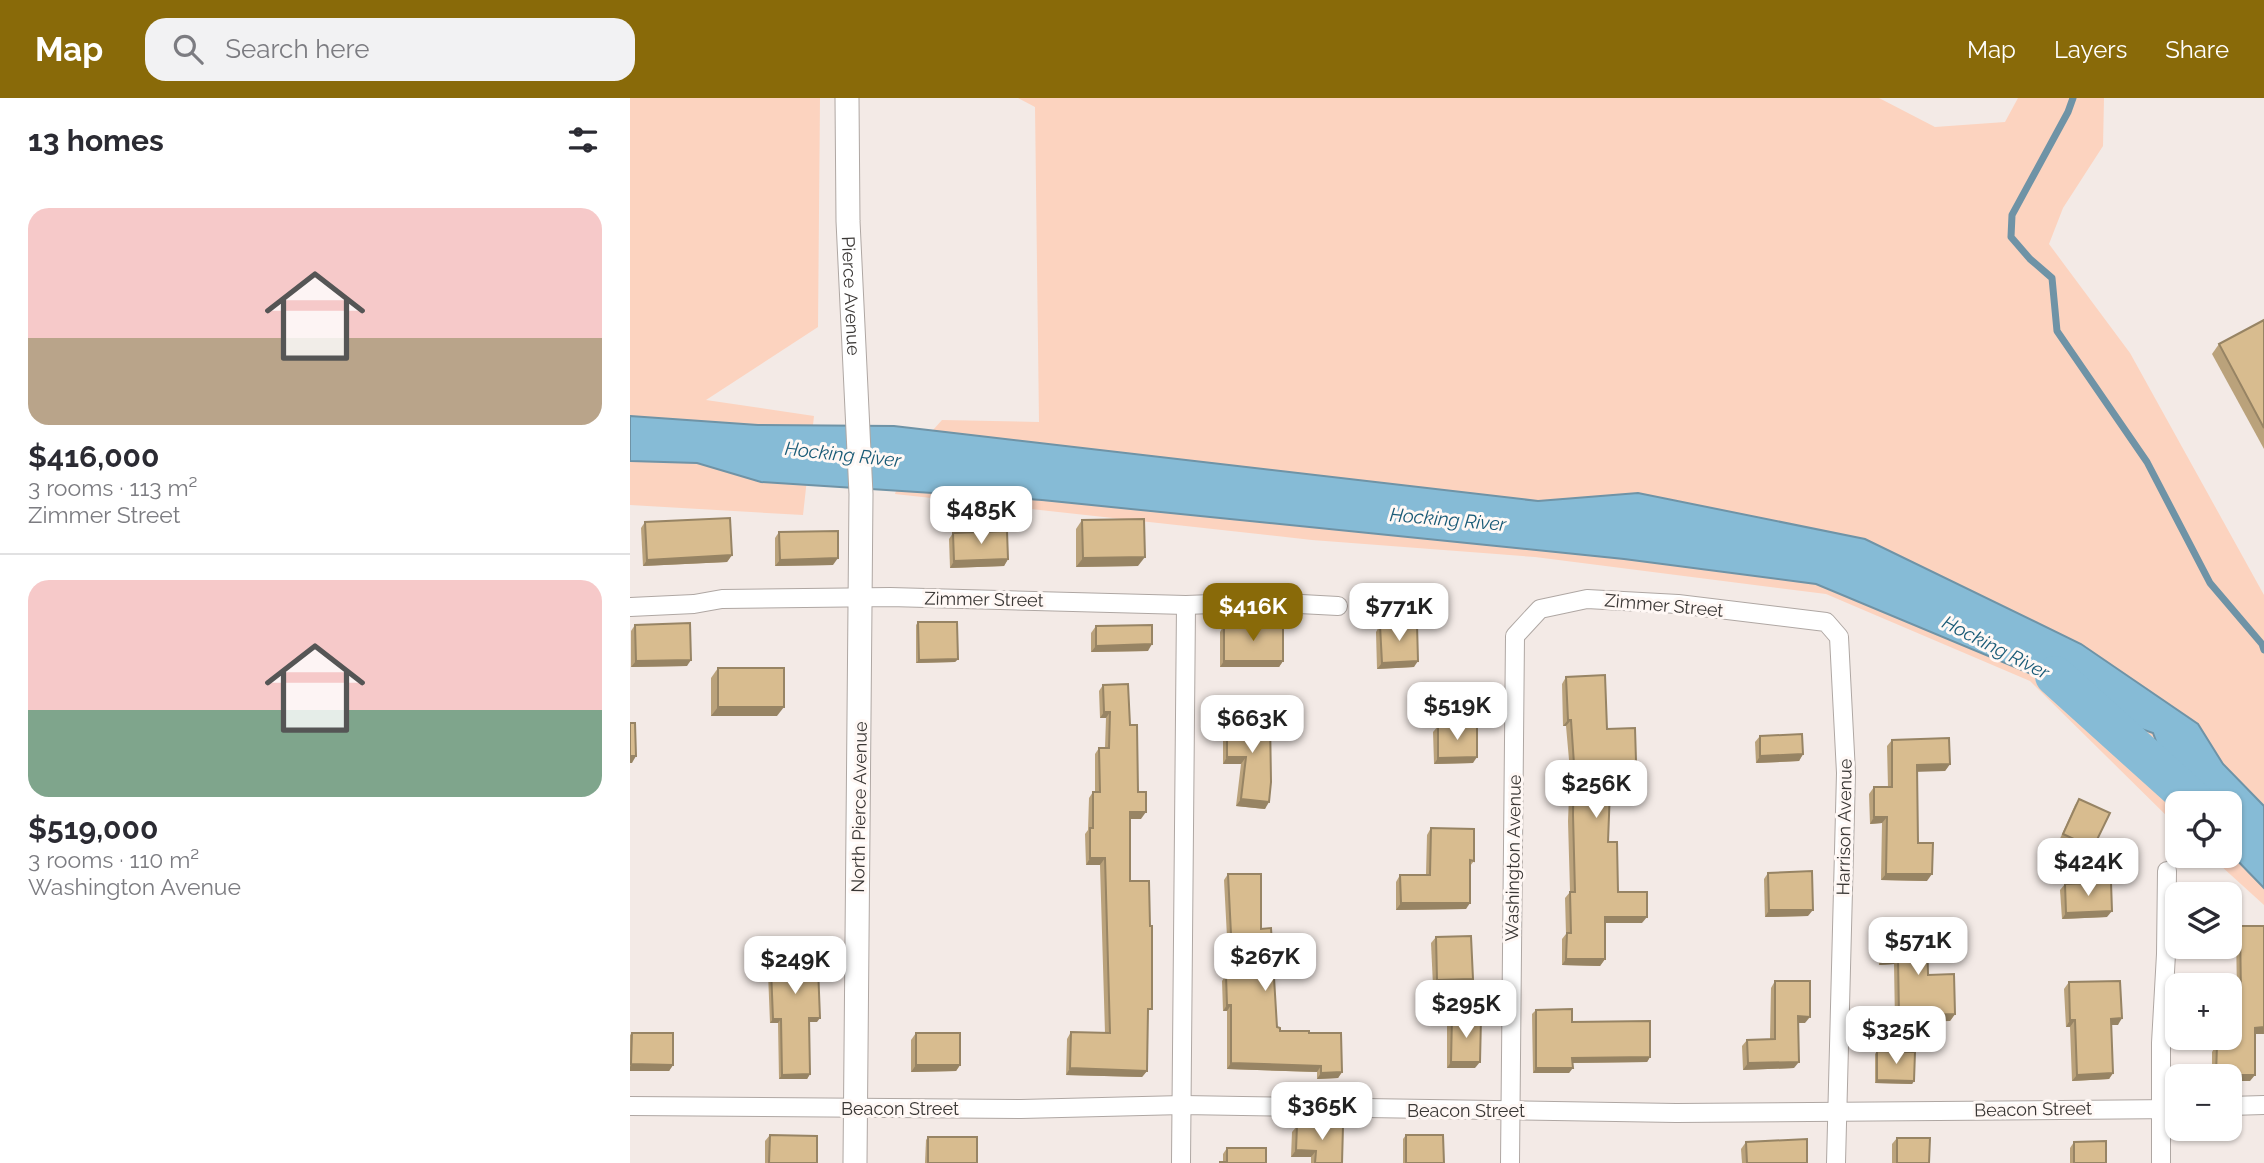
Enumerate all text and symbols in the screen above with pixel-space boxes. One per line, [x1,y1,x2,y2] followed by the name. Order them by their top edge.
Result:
[145,18,635,81] search box
[35,30,103,69] text: Map
[169,30,207,68] icon: search
[225,34,370,64] text: Search here
[1967,35,2016,64] text: Map
[2054,35,2127,64] text: Layers
[2165,35,2229,64] text: Share
[564,121,602,159] icon: filters
[28,123,164,158] text: 13 homes
[838,236,865,356] street label: Pierce Avenue
[252,253,378,379] icon: home
[784,437,904,471] water label: Hocking River
[28,439,159,474] text: $416,000
[28,474,197,501] text: 3 rooms · 113 m²
[932,486,1030,546] pin: $485K
[946,495,1016,522] text: $485K
[28,501,180,528] text: Zimmer Street
[1389,503,1509,535] water label: Hocking River
[1204,584,1302,643] pin: $416K
[1350,584,1448,643] pin: $771K
[924,587,1044,611] street label: Zimmer Street
[1604,589,1724,621] street label: Zimmer Street
[1219,592,1287,619] text: $416K
[1365,592,1433,619] text: $771K
[1939,611,2054,684] water label: Hocking River
[252,625,378,751] icon: home
[1408,682,1506,742] pin: $519K
[1423,691,1491,718] text: $519K
[1203,696,1301,755] pin: $663K
[1217,704,1287,731] text: $663K
[847,721,871,893] street label: North Pierce Avenue
[1832,758,1856,896] street label: Harrison Avenue
[1547,760,1645,820] pin: $256K
[1561,769,1631,796] text: $256K
[1501,774,1525,942] street label: Washington Avenue
[2165,791,2242,1141] map controls
[2165,791,2242,868] button: locate
[28,811,158,846] text: $519,000
[2039,838,2137,898] pin: $424K
[28,846,199,873] text: 3 rooms · 110 m²
[2053,847,2123,874] text: $424K
[28,873,241,900] text: Washington Avenue
[2165,882,2242,959] button: layers
[1869,918,1967,977] pin: $571K
[1885,926,1951,953] text: $571K
[1216,934,1314,993] pin: $267K
[746,936,844,996] pin: $249K
[1230,942,1300,969] text: $267K
[760,945,830,972] text: $249K
[2165,973,2242,1050] button: +
[1417,981,1515,1040] pin: $295K
[1431,989,1501,1016] text: $295K
[1847,1006,1945,1066] pin: $325K
[1862,1015,1930,1042] text: $325K
[2165,1064,2242,1141] button: −
[1273,1082,1371,1142] pin: $365K
[1287,1091,1357,1118] text: $365K
[1974,1097,2092,1121] street label: Beacon Street
[841,1098,959,1119] street label: Beacon Street
[1407,1100,1525,1121] street label: Beacon Street

